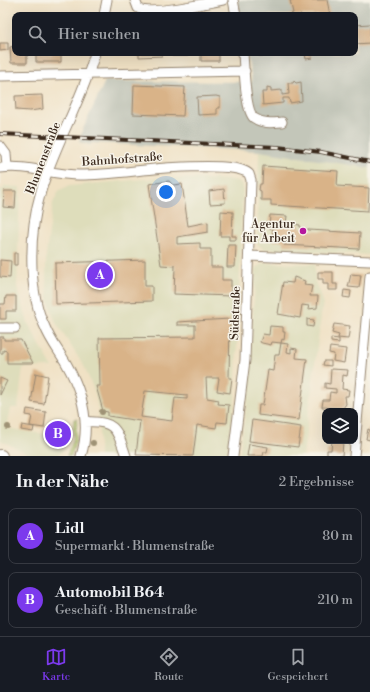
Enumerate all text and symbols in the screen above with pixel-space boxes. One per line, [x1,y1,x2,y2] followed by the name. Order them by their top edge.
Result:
[12,12,358,56] search box
[26,23,48,45] icon: search
[58,25,140,44] text: Hier suchen
[22,120,64,197] street label: Blumenstraße
[80,149,163,170] street label: Bahnhofstraße
[156,182,176,202] your location
[242,217,296,246] place label: Agentur für Arbeit
[298,226,308,236] marker: Agentur für Arbeit
[87,260,113,290] pin: A
[227,286,244,340] street label: Südstraße
[322,408,358,444] map controls
[322,408,358,444] button: layers
[45,419,71,449] pin: B
[16,471,109,493] text: In der Nähe
[279,474,354,490] text: 2 Ergebnisse
[55,519,84,538] text: Lidl
[25,528,35,544] text: A
[322,528,353,544] text: 80 m
[55,538,215,554] text: Supermarkt · Blumenstraße
[55,583,164,602] text: Automobil B64
[25,592,35,608] text: B
[318,592,353,608] text: 210 m
[55,602,197,618] text: Geschäft · Blumenstraße
[42,646,70,684] tab: Karte
[154,646,184,684] tab: Route
[267,646,328,684] tab: Gespeichert

